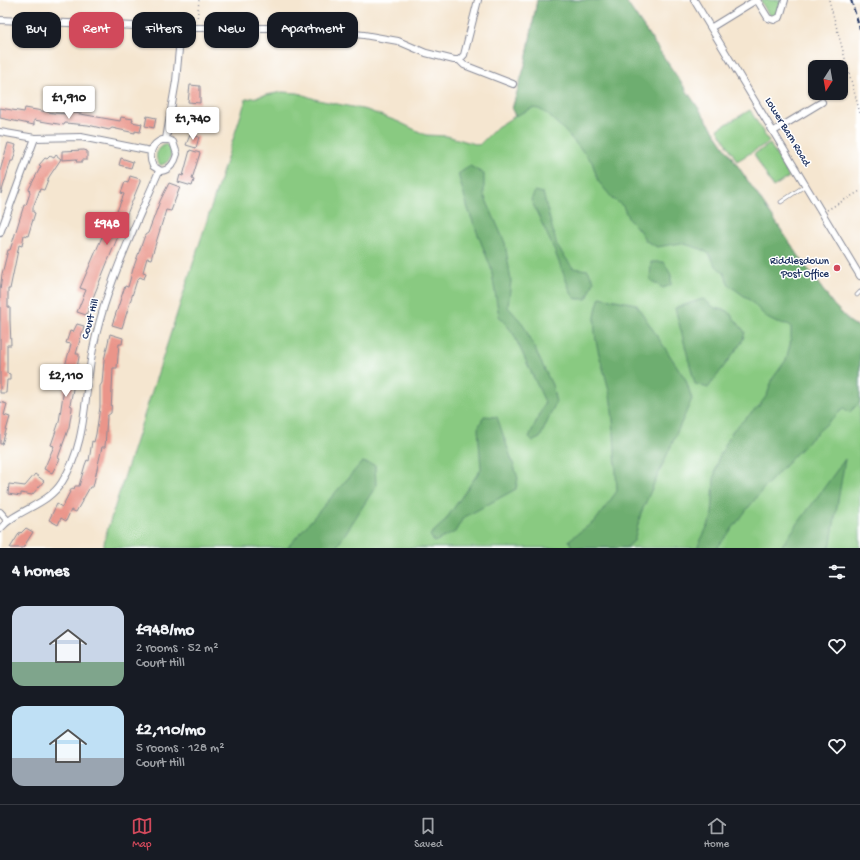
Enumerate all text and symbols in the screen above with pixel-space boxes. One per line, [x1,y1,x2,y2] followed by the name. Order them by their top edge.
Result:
[12,12,61,48] chip: Buy
[69,12,124,48] chip: Rent
[132,12,196,48] chip: Filters
[204,12,259,48] chip: New
[267,12,358,48] chip: Apartment
[808,60,848,100] north arrow
[808,60,848,100] map controls
[36,86,102,120] pin: £1,910
[52,91,86,106] text: £1,910
[762,96,813,170] street label: Lower Barn Road
[160,107,226,141] pin: £1,740
[175,112,211,127] text: £1,740
[83,212,131,246] pin: £948
[94,217,120,232] text: £948
[770,256,830,281] place label: Riddlesdown Post Office
[832,263,842,273] marker: Riddlesdown Post Office
[80,297,102,341] street label: Court Hill
[33,364,99,398] pin: £2,110
[49,369,83,384] text: £2,110
[826,561,848,583] icon: filters
[12,562,69,582] text: 4 homes
[136,621,194,641] text: £948/mo
[44,622,92,670] icon: home
[826,635,848,657] icon: heart
[136,641,218,656] text: 2 rooms · 52 m²
[136,656,185,671] text: Court Hill
[136,721,206,741] text: £2,110/mo
[44,722,92,770] icon: home
[826,735,848,757] icon: heart
[136,741,224,756] text: 5 rooms · 128 m²
[136,756,185,771] text: Court Hill
[131,815,153,851] tab: Map
[414,815,442,851] tab: Saved
[704,815,729,851] tab: Home

